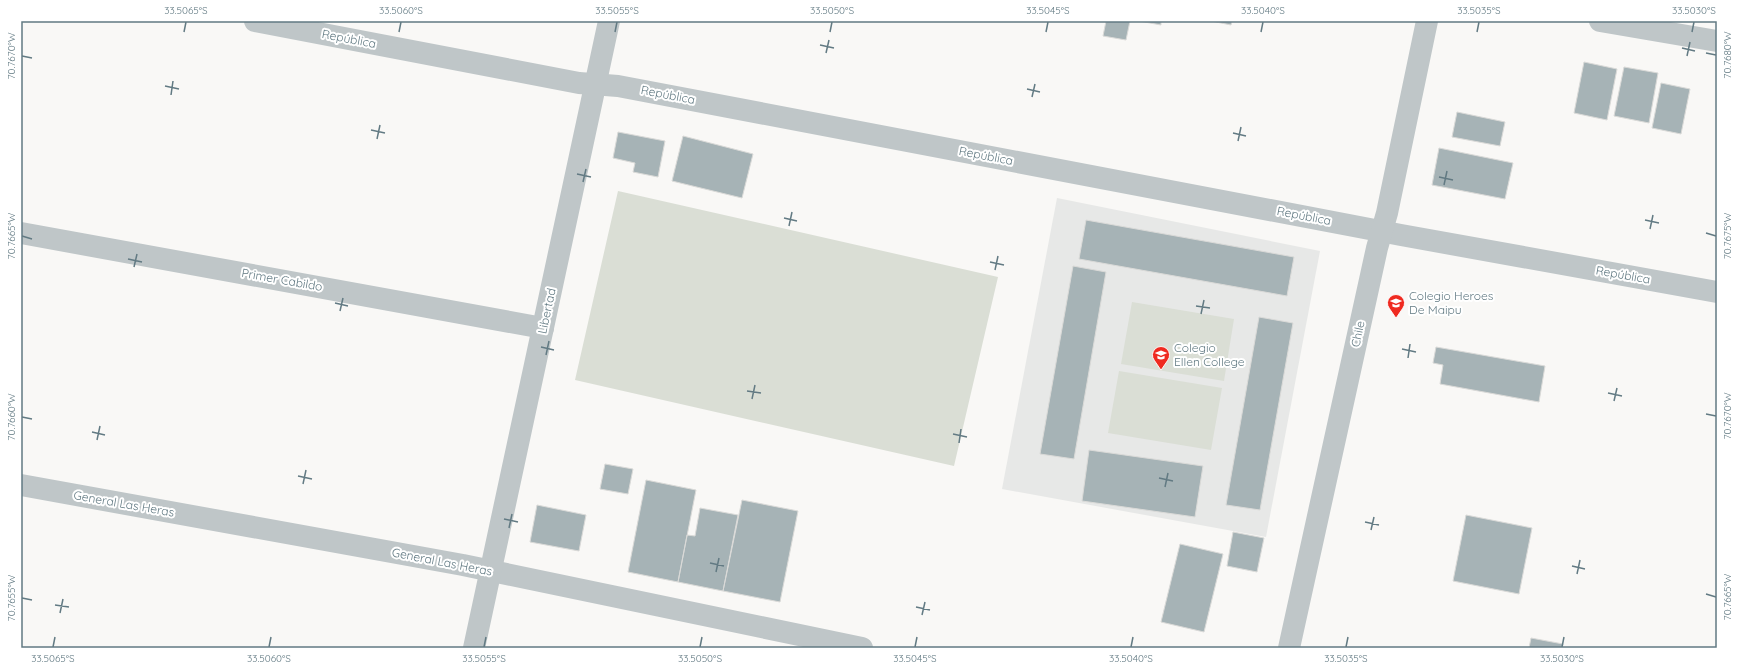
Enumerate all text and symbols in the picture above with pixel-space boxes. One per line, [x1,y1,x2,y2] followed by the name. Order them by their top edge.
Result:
[164,4,208,17] text: 33.5065°S
[379,4,423,17] text: 33.5060°S
[595,4,639,17] text: 33.5055°S
[810,4,854,17] text: 33.5050°S
[1026,4,1070,17] text: 33.5045°S
[1241,4,1285,17] text: 33.5040°S
[1457,4,1501,17] text: 33.5035°S
[1672,4,1716,17] text: 33.5030°S
[321,26,377,51] street label: República
[1721,31,1734,79] text: 70.7680°W
[5,32,18,80] text: 70.7670°W
[640,82,696,107] street label: República
[958,143,1014,168] street label: República
[1276,203,1332,228] street label: República
[5,212,18,259] text: 70.7665°W
[1721,212,1734,259] text: 70.7675°W
[1595,262,1651,287] street label: República
[240,265,324,294] street label: Primer Cabildo
[534,287,559,335] street label: Libertad
[1409,288,1494,317] place label: Colegio Heroes De Maipu
[1386,293,1406,318] school or university icon: Colegio Heroes De Maipu
[1347,319,1368,348] street label: Chile
[1174,340,1245,369] place label: Colegio Ellen College
[1151,345,1171,370] school or university icon: Colegio Ellen College
[1721,392,1734,440] text: 70.7670°W
[5,393,18,441] text: 70.7660°W
[73,487,176,520] street label: General Las Heras
[391,544,494,579] street label: General Las Heras
[1721,573,1734,620] text: 70.7665°W
[5,574,18,621] text: 70.7655°W
[31,652,75,665] text: 33.5065°S
[247,652,291,665] text: 33.5060°S
[462,652,506,665] text: 33.5055°S
[678,652,722,665] text: 33.5050°S
[893,652,937,665] text: 33.5045°S
[1109,652,1153,665] text: 33.5040°S
[1324,652,1368,665] text: 33.5035°S
[1540,652,1584,665] text: 33.5030°S

